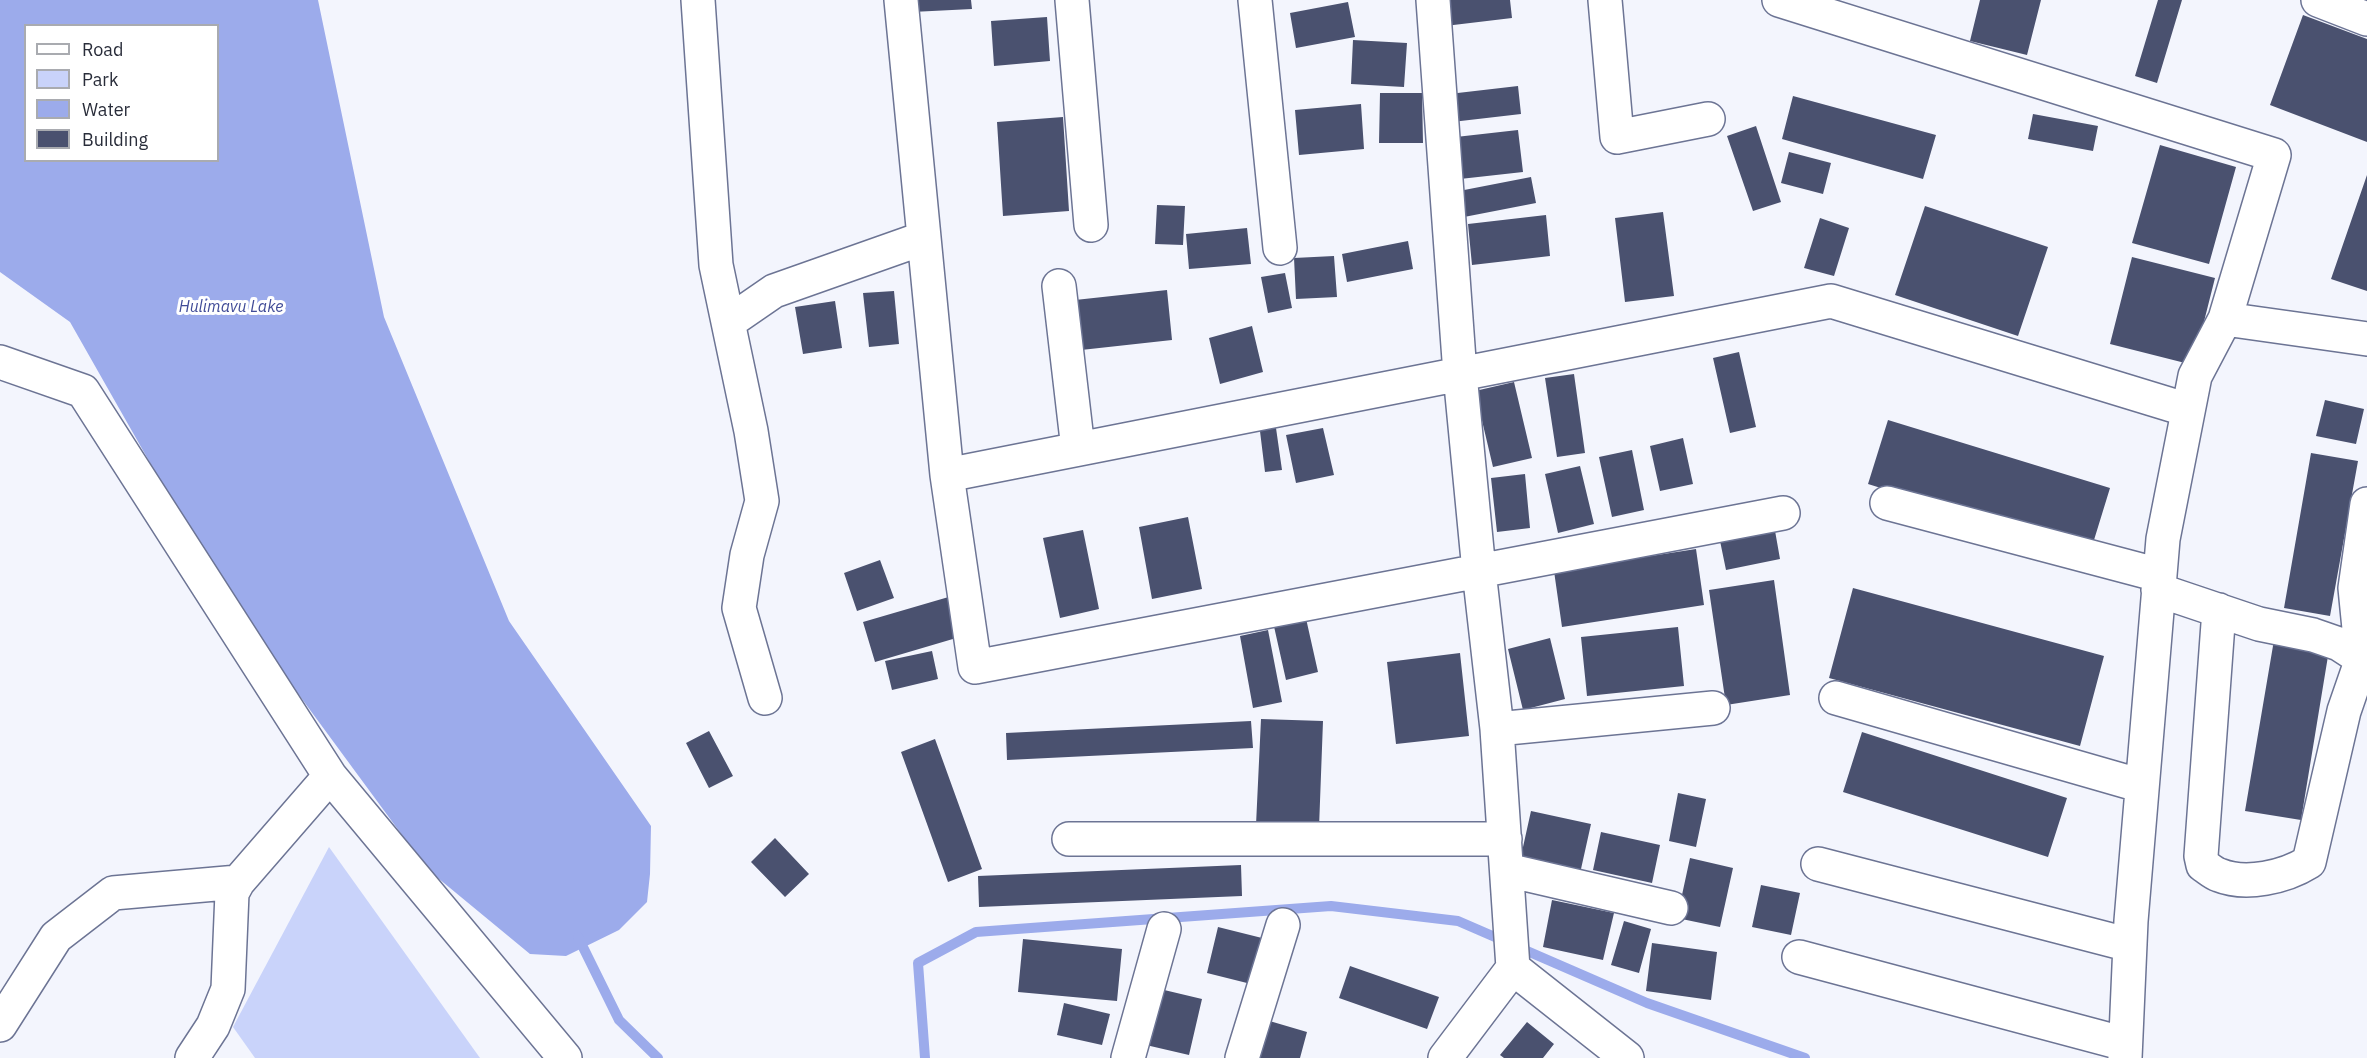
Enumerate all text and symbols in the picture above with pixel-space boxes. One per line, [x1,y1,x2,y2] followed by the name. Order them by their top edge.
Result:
[24,24,219,162] legend
[82,38,123,61] text: Road
[82,68,118,91] text: Park
[82,98,130,121] text: Water
[82,128,148,151] text: Building
[179,297,283,317] water label: Hulimavu Lake

